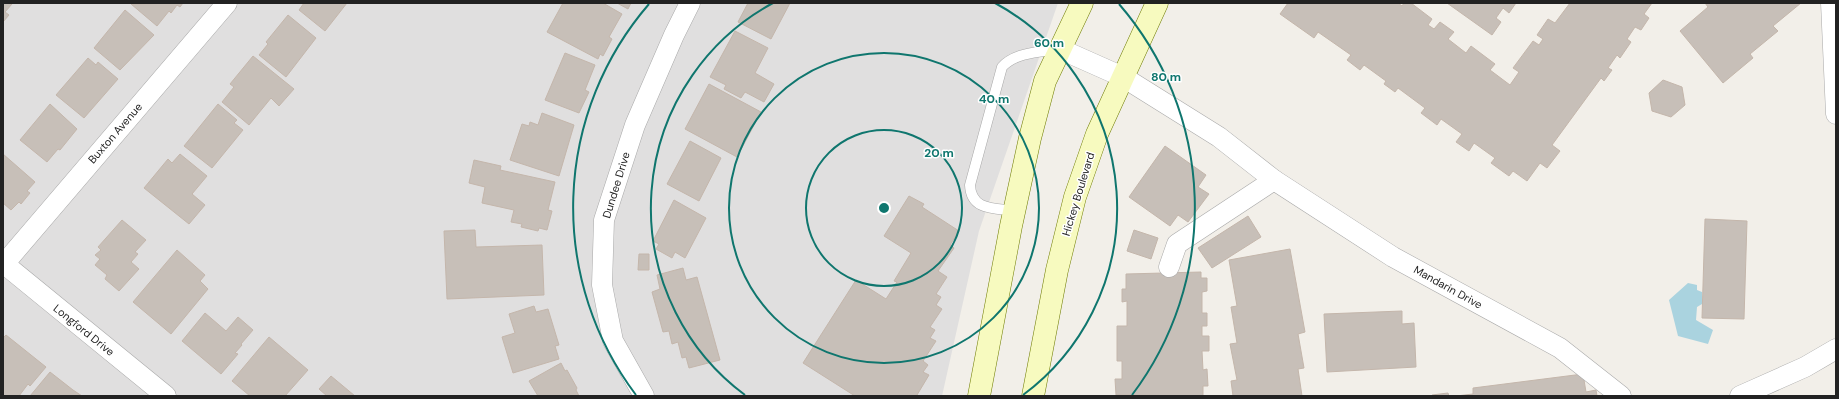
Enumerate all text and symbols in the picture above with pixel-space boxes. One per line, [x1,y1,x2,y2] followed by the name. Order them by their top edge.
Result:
[1034,35,1064,51] text: 60 m
[1151,69,1181,85] text: 80 m
[979,91,1009,107] text: 40 m
[85,100,145,166] street label: Buxton Avenue
[924,145,954,161] text: 20 m
[599,150,633,220] street label: Dundee Drive
[1059,150,1097,238] street label: Hickey Boulevard
[877,201,891,215] centre of rings
[1411,262,1485,312] street label: Mandarin Drive
[51,301,117,359] street label: Longford Drive

